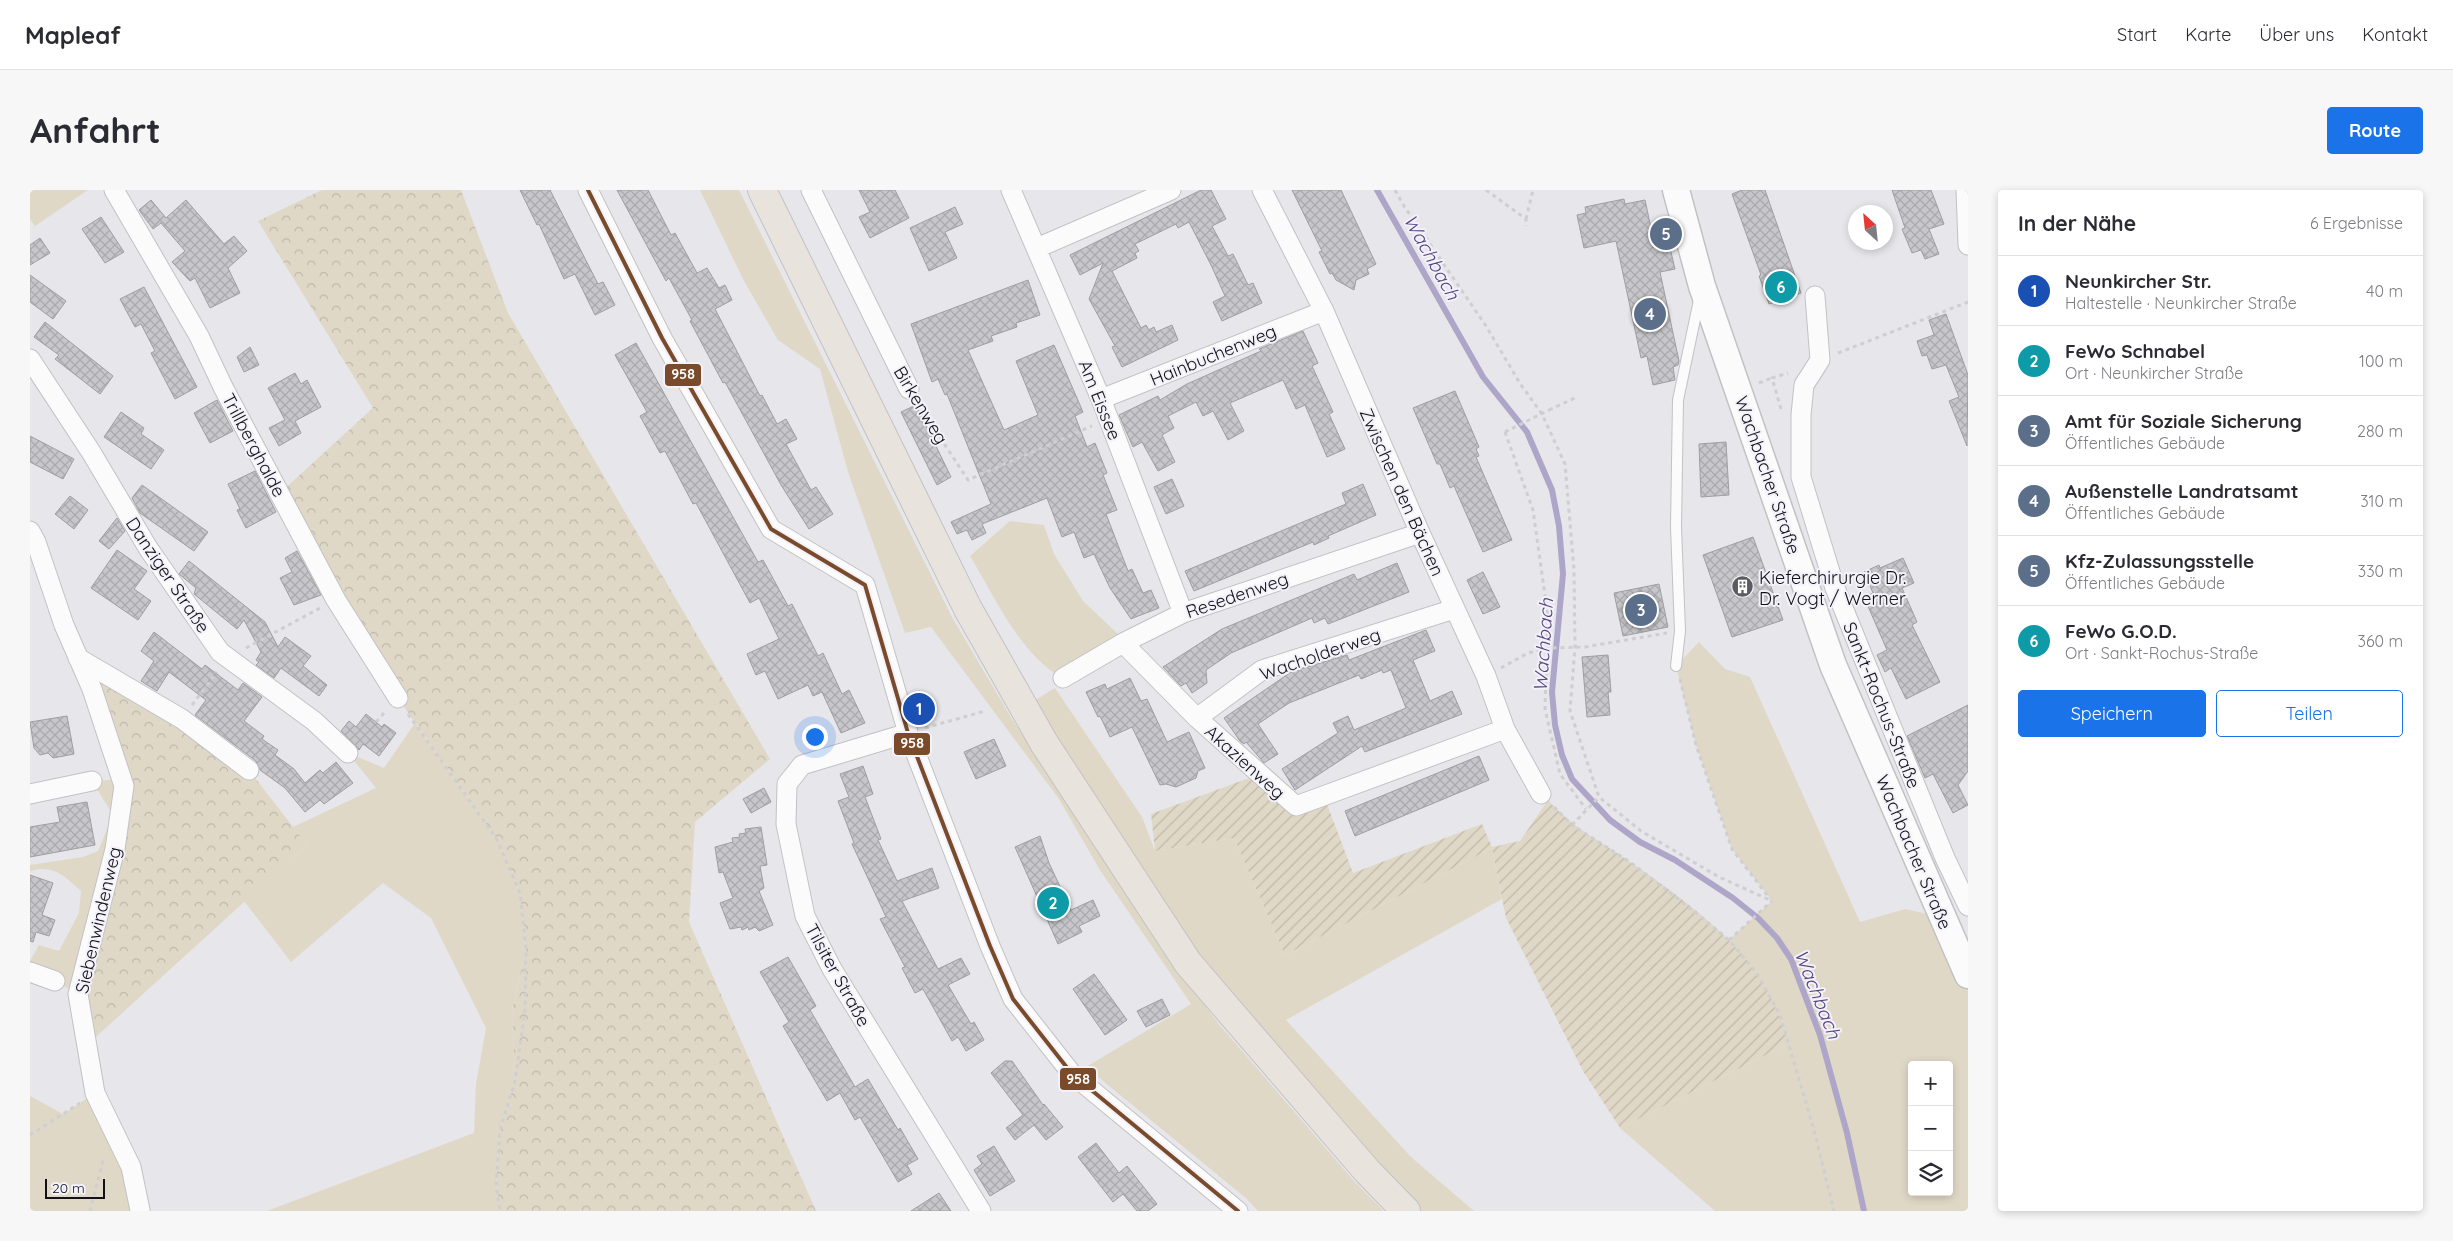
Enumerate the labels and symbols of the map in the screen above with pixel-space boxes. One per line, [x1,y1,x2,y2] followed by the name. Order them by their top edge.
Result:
[1848,205,1893,250] north arrow
[1399,210,1466,305] water label: Wachbach
[1650,215,1682,253] pin: 5
[1765,268,1797,306] pin: 6
[1634,295,1666,333] pin: 4
[1146,319,1280,391] street label: Hainbuchenweg
[1074,357,1126,443] street label: Am Eissee
[889,362,953,448] street label: Birkenweg
[664,363,702,387] line badge: 958
[671,365,695,383] text: 958
[217,389,291,501] street label: Trillberghalde
[1730,393,1806,557] street label: Wachbacher Straße
[1355,404,1449,580] street label: Zwischen den Bächen
[121,513,215,637] street label: Danziger Straße
[1759,566,1906,610] place label: Kieferchirurgie Dr. Dr. Vogt / Werner
[1183,567,1291,623] street label: Resedenweg
[1731,575,1755,599] building icon: Kieferchirurgie Dr. Dr. Vogt / Werner
[1625,591,1657,629] pin: 3
[1528,596,1558,693] water label: Wachbach
[1838,619,1926,791] street label: Sankt-Rochus-Straße
[1257,623,1383,685] street label: Wacholderweg
[903,690,935,728] pin: 1
[1200,720,1290,804] street label: Akazienweg
[802,724,828,750] your location
[893,732,931,756] line badge: 958
[900,734,924,752] text: 958
[1871,771,1957,933] street label: Wachbacher Straße
[70,844,126,996] street label: Siebenwindenweg
[1037,884,1069,922] pin: 2
[800,920,876,1030] street label: Tilsiter Straße
[1789,946,1847,1043] water label: Wachbach
[1059,1067,1097,1091] line badge: 958
[1066,1070,1090,1088] text: 958
[45,1176,105,1199] scale bar

